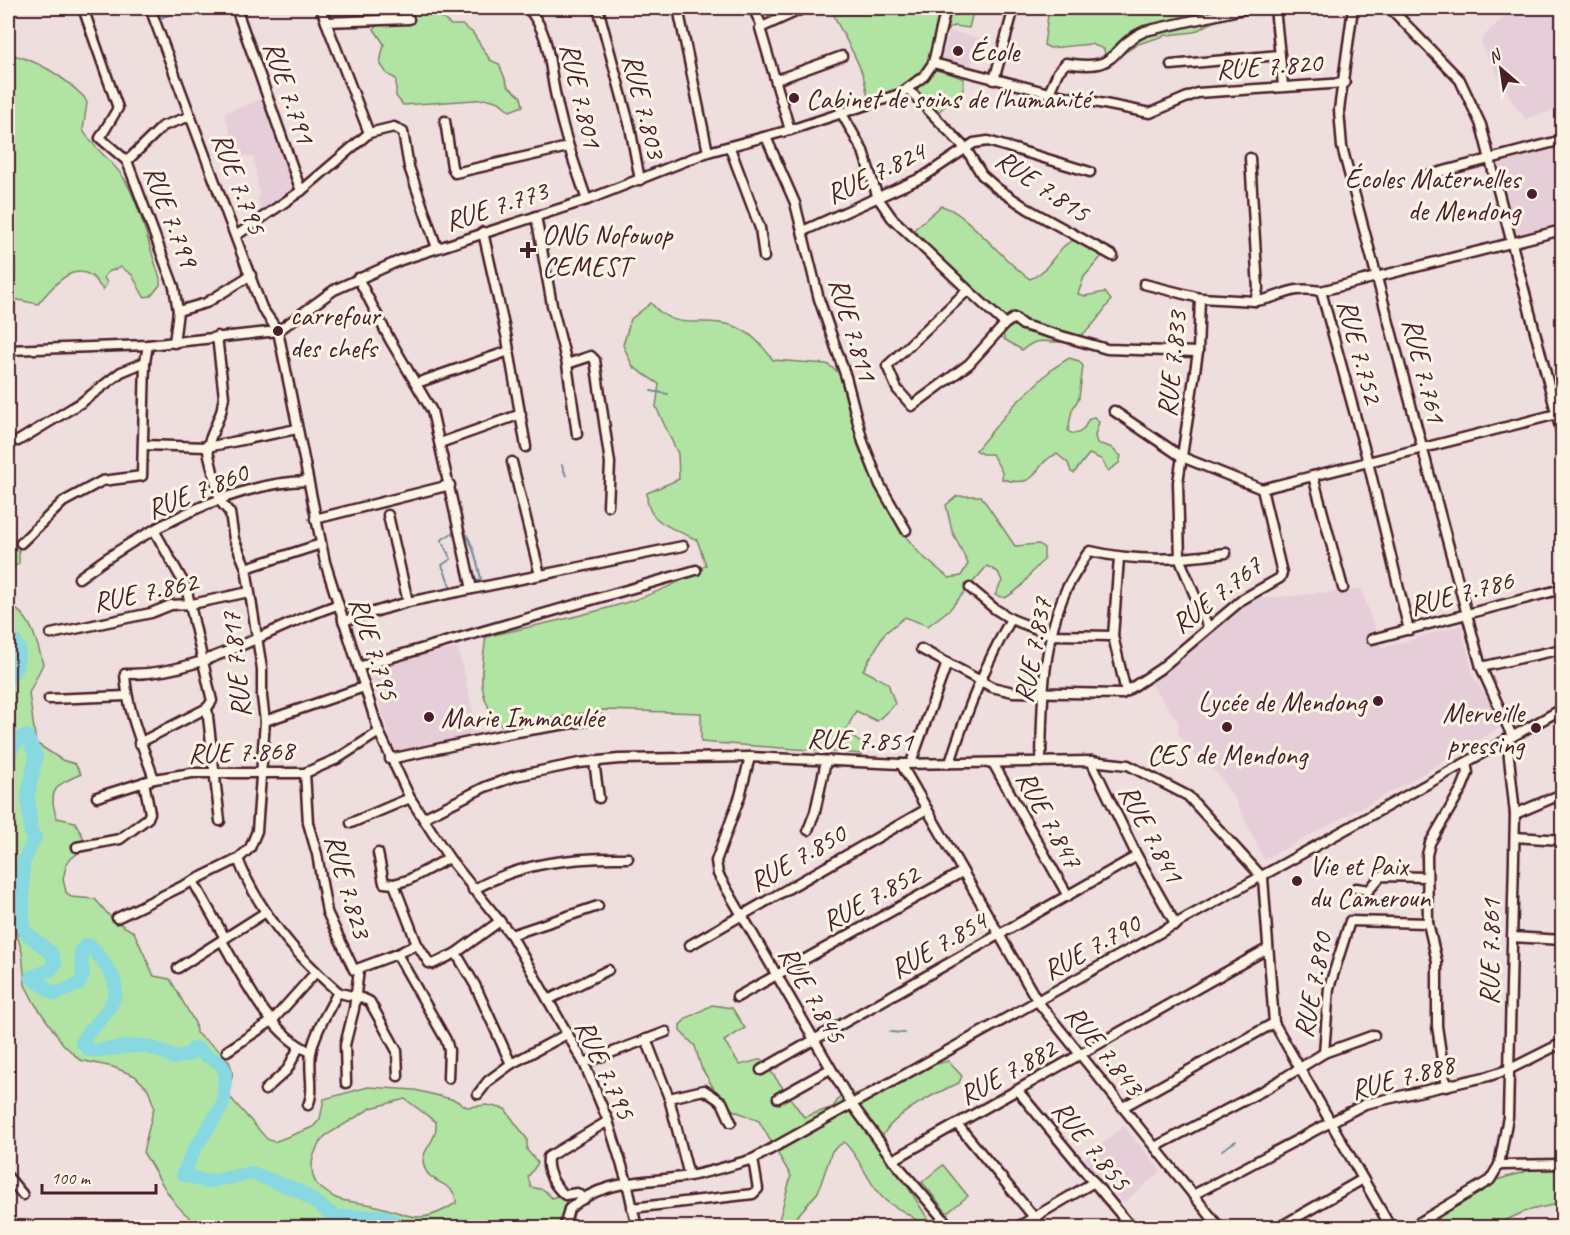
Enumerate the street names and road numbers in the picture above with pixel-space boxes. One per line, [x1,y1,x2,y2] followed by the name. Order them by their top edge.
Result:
[256,36,324,149] street label: RUE 7.791
[553,40,611,152] street label: RUE 7.801
[1215,44,1326,87] street label: RUE 7.820
[615,50,675,164] street label: RUE 7.803
[204,127,275,240] street label: RUE 7.795
[820,132,933,211] street label: RUE 7.824
[989,141,1098,230] street label: RUE 7.815
[136,160,208,274] street label: RUE 7.799
[440,172,554,239] street label: RUE 7.773
[821,273,886,386] street label: RUE 7.811
[1330,295,1392,409] street label: RUE 7.752
[1149,307,1195,419] street label: RUE 7.833
[1395,314,1455,427] street label: RUE 7.761
[141,453,255,527] street label: RUE 7.860
[1164,547,1270,641] street label: RUE 7.767
[1405,561,1518,623] street label: RUE 7.786
[90,563,203,620] street label: RUE 7.862
[341,592,408,705] street label: RUE 7.795
[1005,593,1060,705] street label: RUE 7.837
[212,609,258,720] street label: RUE 7.817
[806,720,915,759] street label: RUE 7.851
[187,732,297,771] street label: RUE 7.868
[1009,764,1091,875] street label: RUE 7.847
[1111,778,1193,889] street label: RUE 7.841
[743,815,854,899] street label: RUE 7.850
[317,830,381,944] street label: RUE 7.823
[815,855,927,938] street label: RUE 7.852
[1471,897,1508,1005] street label: RUE 7.861
[884,902,995,986] street label: RUE 7.854
[1036,904,1148,987] street label: RUE 7.790
[1285,927,1340,1040] street label: RUE 7.890
[771,940,855,1050] street label: RUE 7.845
[1058,998,1153,1104] street label: RUE 7.843
[567,1014,644,1126] street label: RUE 7.795
[952,1029,1064,1112] street label: RUE 7.882
[1346,1045,1460,1107] street label: RUE 7.888
[1045,1093,1139,1199] street label: RUE 7.855

